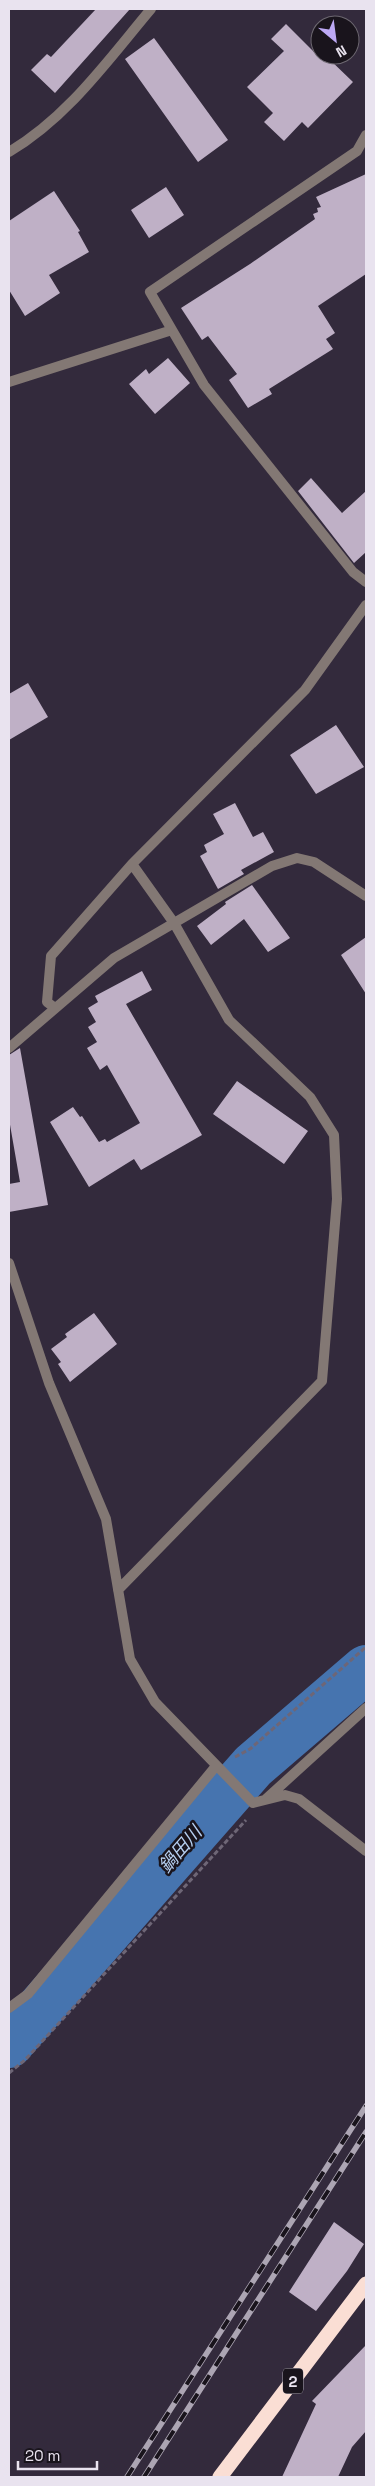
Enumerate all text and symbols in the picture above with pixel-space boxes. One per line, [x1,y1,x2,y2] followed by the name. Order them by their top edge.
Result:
[310,15,360,65] north arrow
[333,41,350,62] text: N
[154,1820,208,1877] water label: 鍋田川
[283,2368,303,2394] road number: 2
[18,2438,96,2470] scale bar
[25,2446,60,2465] text: 20 m

